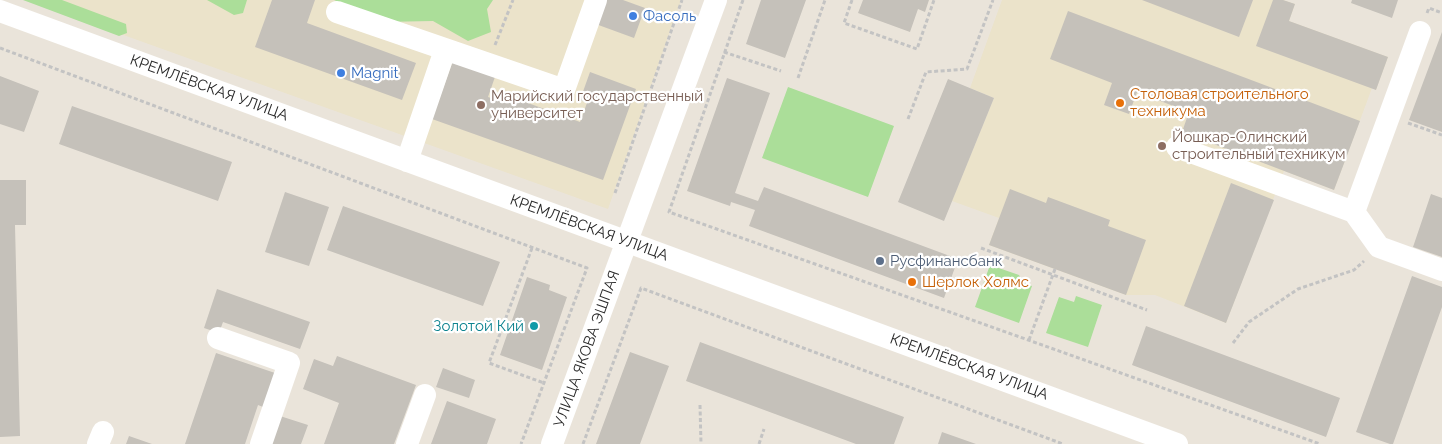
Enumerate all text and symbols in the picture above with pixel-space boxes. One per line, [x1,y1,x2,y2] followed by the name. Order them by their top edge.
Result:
[643,7,696,25] place label: Фасоль
[627,10,639,22] marker: Фасоль
[127,51,291,125] street label: КРЕМЛЁВСКАЯ УЛИЦА
[351,64,399,82] place label: Magnit
[335,67,347,79] marker: Magnit
[1130,85,1309,120] place label: Столовая строительного техникума
[491,87,703,122] place label: Марийский государственный университет
[1114,97,1126,109] marker: Столовая строительного техникума
[475,99,487,111] marker: Марийский государственный университет
[1172,128,1346,163] place label: Йошкар-Олинский строительный техникум
[1156,140,1168,152] marker: Йошкар-Олинский строительный техникум
[507,191,671,265] street label: КРЕМЛЁВСКАЯ УЛИЦА
[890,252,1002,270] place label: Русфинансбанк
[874,255,886,267] marker: Русфинансбанк
[550,268,624,430] street label: УЛИЦА ЯКОВА ЭШПАЯ
[922,273,1029,291] place label: Шерлок Холмс
[906,276,918,288] marker: Шерлок Холмс
[433,317,524,335] place label: Золотой Кий
[528,320,540,332] marker: Золотой Кий
[887,330,1051,404] street label: КРЕМЛЁВСКАЯ УЛИЦА

